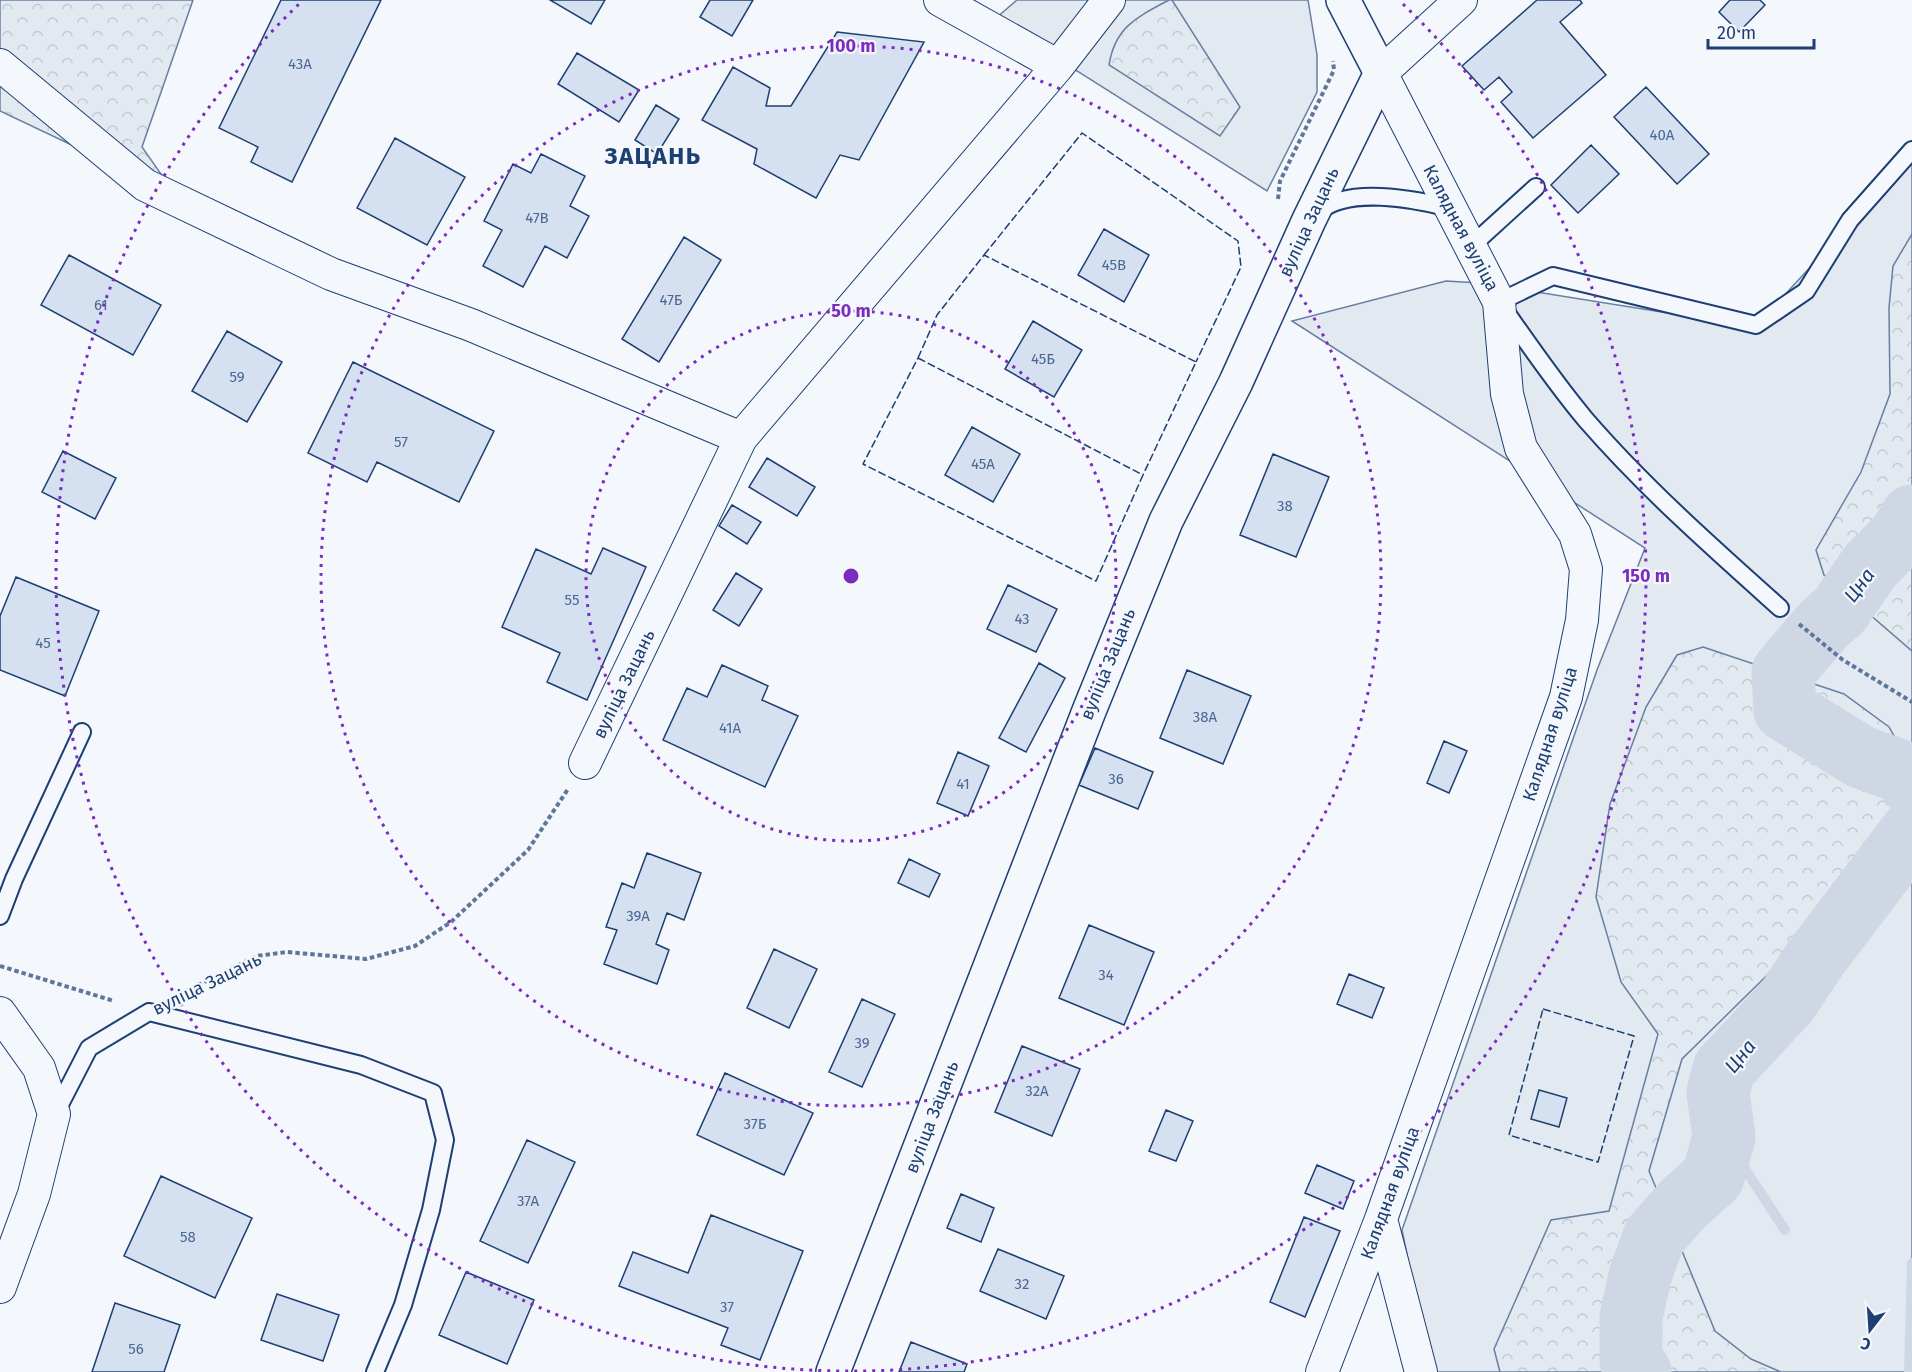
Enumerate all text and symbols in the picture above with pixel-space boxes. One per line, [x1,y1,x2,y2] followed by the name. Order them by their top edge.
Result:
[1708,12,1814,50] scale bar
[1717,22,1756,44] text: 20 m
[827,35,875,57] text: 100 m
[288,55,312,73] house number: 43А
[1650,126,1675,144] house number: 40А
[604,142,701,170] district label: ЗАЦАНЬ
[1418,161,1504,295] street label: Калядная вуліца
[1274,164,1344,280] street label: вуліца Зацань
[525,209,549,227] house number: 47В
[1102,256,1126,274] house number: 45В
[660,291,683,309] house number: 47Б
[94,296,108,314] house number: 61
[831,300,871,322] text: 50 m
[1031,350,1055,368] house number: 45Б
[229,368,245,386] house number: 59
[394,433,408,451] house number: 57
[971,455,995,473] house number: 45А
[1277,497,1293,515] house number: 38
[1838,563,1880,607] water label: Цна
[1622,565,1670,587] text: 150 m
[841,566,861,586] centre of rings
[565,591,579,609] house number: 55
[1076,605,1140,723] street label: вуліца Зацань
[1014,610,1030,628] house number: 43
[588,626,660,742] street label: вуліца Зацань
[35,634,51,652] house number: 45
[1518,664,1582,804] street label: Калядная вуліца
[1193,708,1218,726] house number: 38А
[719,719,742,737] house number: 41А
[1108,770,1124,788] house number: 36
[956,775,970,793] house number: 41
[626,907,650,925] house number: 39А
[149,948,265,1020] street label: вуліца Зацань
[1098,966,1114,984] house number: 34
[854,1034,870,1052] house number: 39
[1719,1034,1761,1078] water label: Цна
[900,1058,964,1176] street label: вуліца Зацань
[1025,1082,1049,1100] house number: 32А
[744,1115,767,1133] house number: 37Б
[1356,1123,1424,1263] street label: Калядная вуліца
[517,1192,540,1210] house number: 37А
[180,1228,196,1246] house number: 58
[1015,1275,1029,1293] house number: 32
[720,1298,734,1316] house number: 37
[1840,1300,1900,1360] north arrow
[1858,1333,1873,1354] text: С
[128,1340,144,1358] house number: 56

